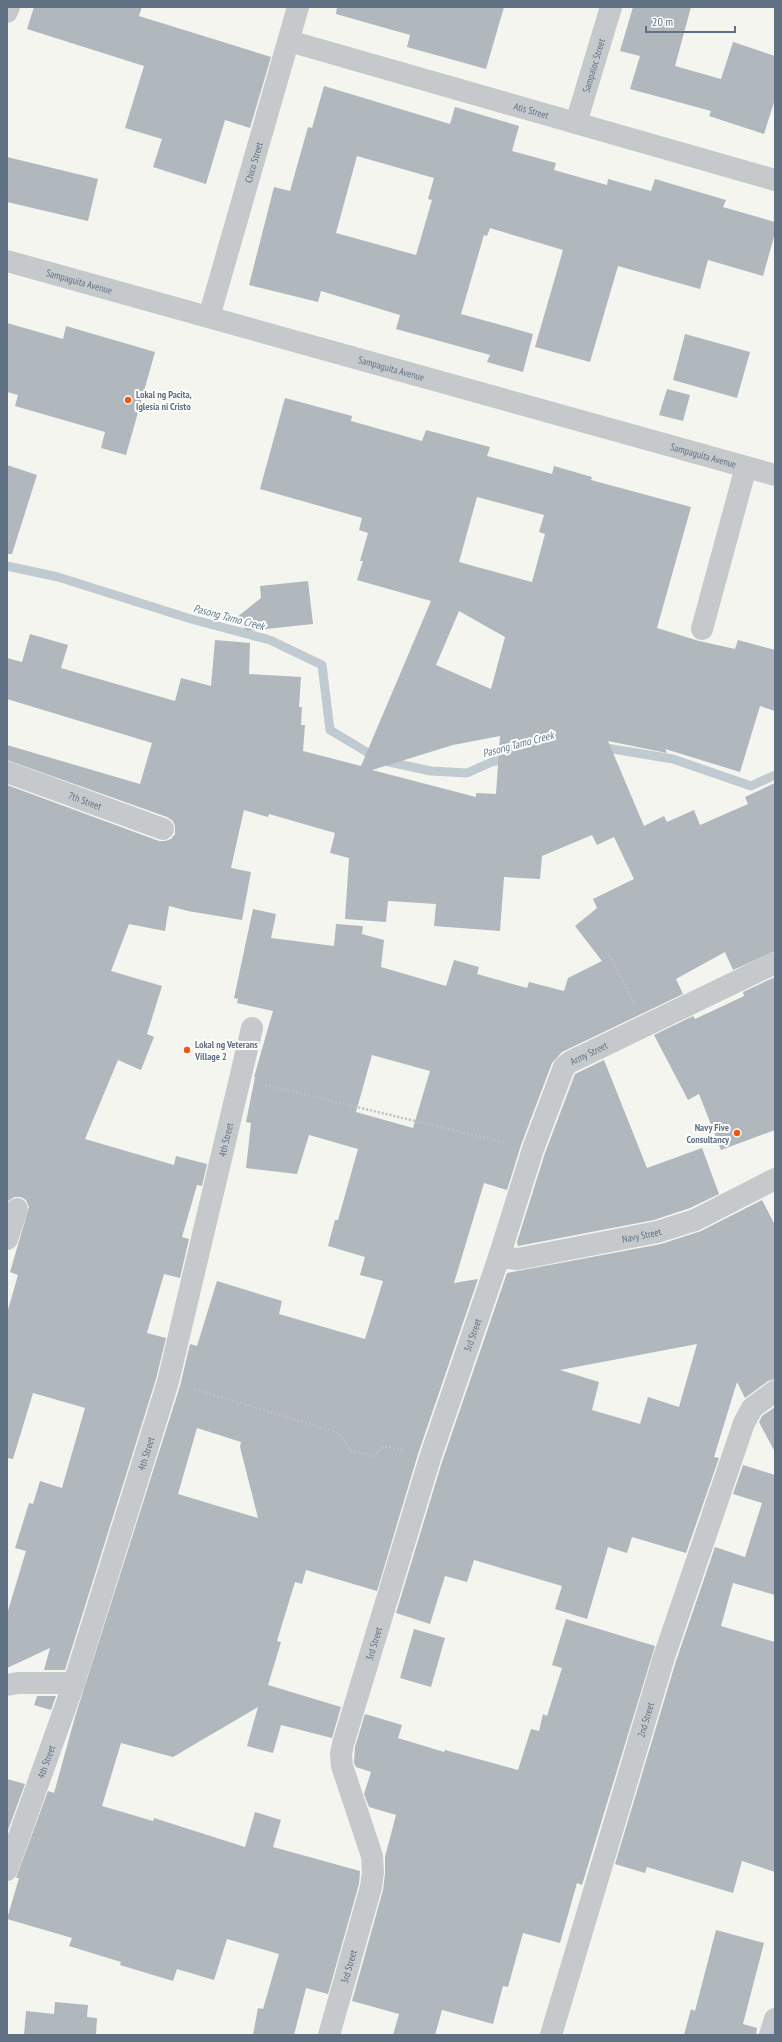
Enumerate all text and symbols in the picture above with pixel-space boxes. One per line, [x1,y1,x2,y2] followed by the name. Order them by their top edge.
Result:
[646,8,735,34] scale bar
[652,14,673,29] text: 20 m
[579,37,608,94] street label: Sampaloc Street
[512,99,551,122] street label: Atis Street
[241,140,266,184] street label: Chico Street
[45,266,114,297] street label: Sampaguita Avenue
[357,353,426,383] street label: Sampaguita Avenue
[136,388,192,413] place label: Lokal ng Pacita, Iglesia ni Cristo
[123,395,133,405] marker: Lokal ng Pacita, Iglesia ni Cristo
[669,440,738,470] street label: Sampaguita Avenue
[192,601,268,634] water label: Pasong Tamo Creek
[481,727,557,760] water label: Pasong Tamo Creek
[67,788,104,813] street label: 7th Street
[194,1038,258,1063] place label: Lokal ng Veterans Village 2
[568,1038,610,1068] street label: Army Street
[182,1045,192,1055] marker: Lokal ng Veterans Village 2
[215,1121,236,1158] street label: 4th Street
[687,1121,730,1146] place label: Navy Five Consultancy
[732,1128,742,1138] marker: Navy Five Consultancy
[621,1224,663,1245] street label: Navy Street
[460,1316,484,1353] street label: 3rd Street
[134,1435,157,1472] street label: 4th Street
[362,1625,385,1662] street label: 3rd Street
[634,1700,657,1739] street label: 2nd Street
[34,1743,58,1780] street label: 4th Street
[337,1948,359,1985] street label: 3rd Street

